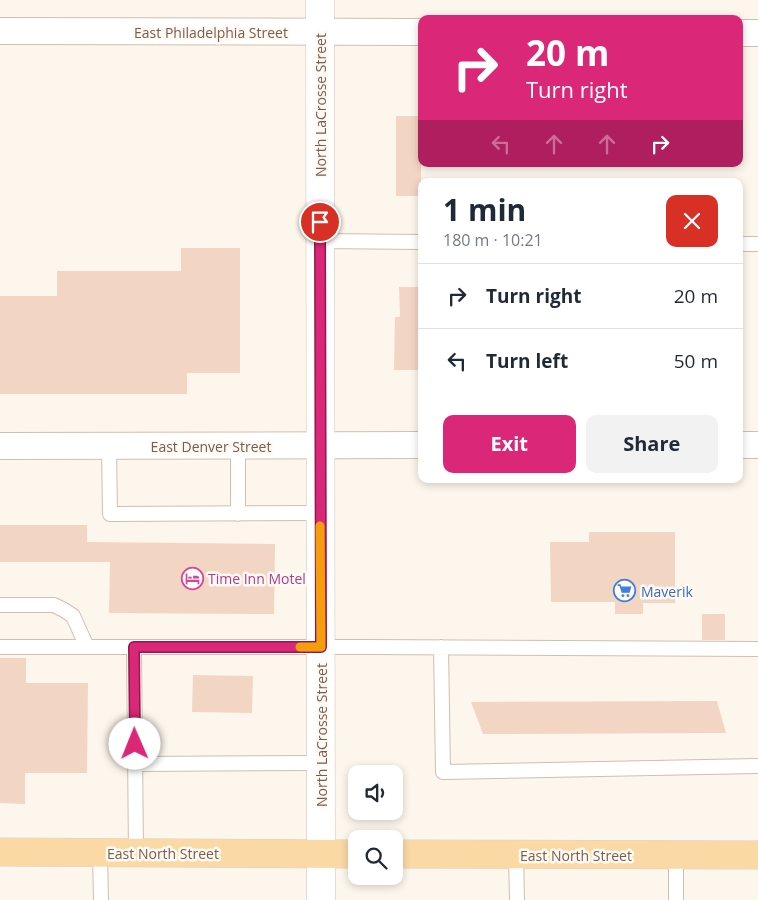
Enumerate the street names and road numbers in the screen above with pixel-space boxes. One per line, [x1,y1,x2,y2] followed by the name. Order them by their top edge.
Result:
[134,23,288,42] street label: East Philadelphia Street
[311,33,330,177] street label: North LaCrosse Street
[151,437,271,456] street label: East Denver Street
[312,663,331,807] street label: North LaCrosse Street
[107,844,219,863] street label: East North Street
[520,846,632,865] street label: East North Street

